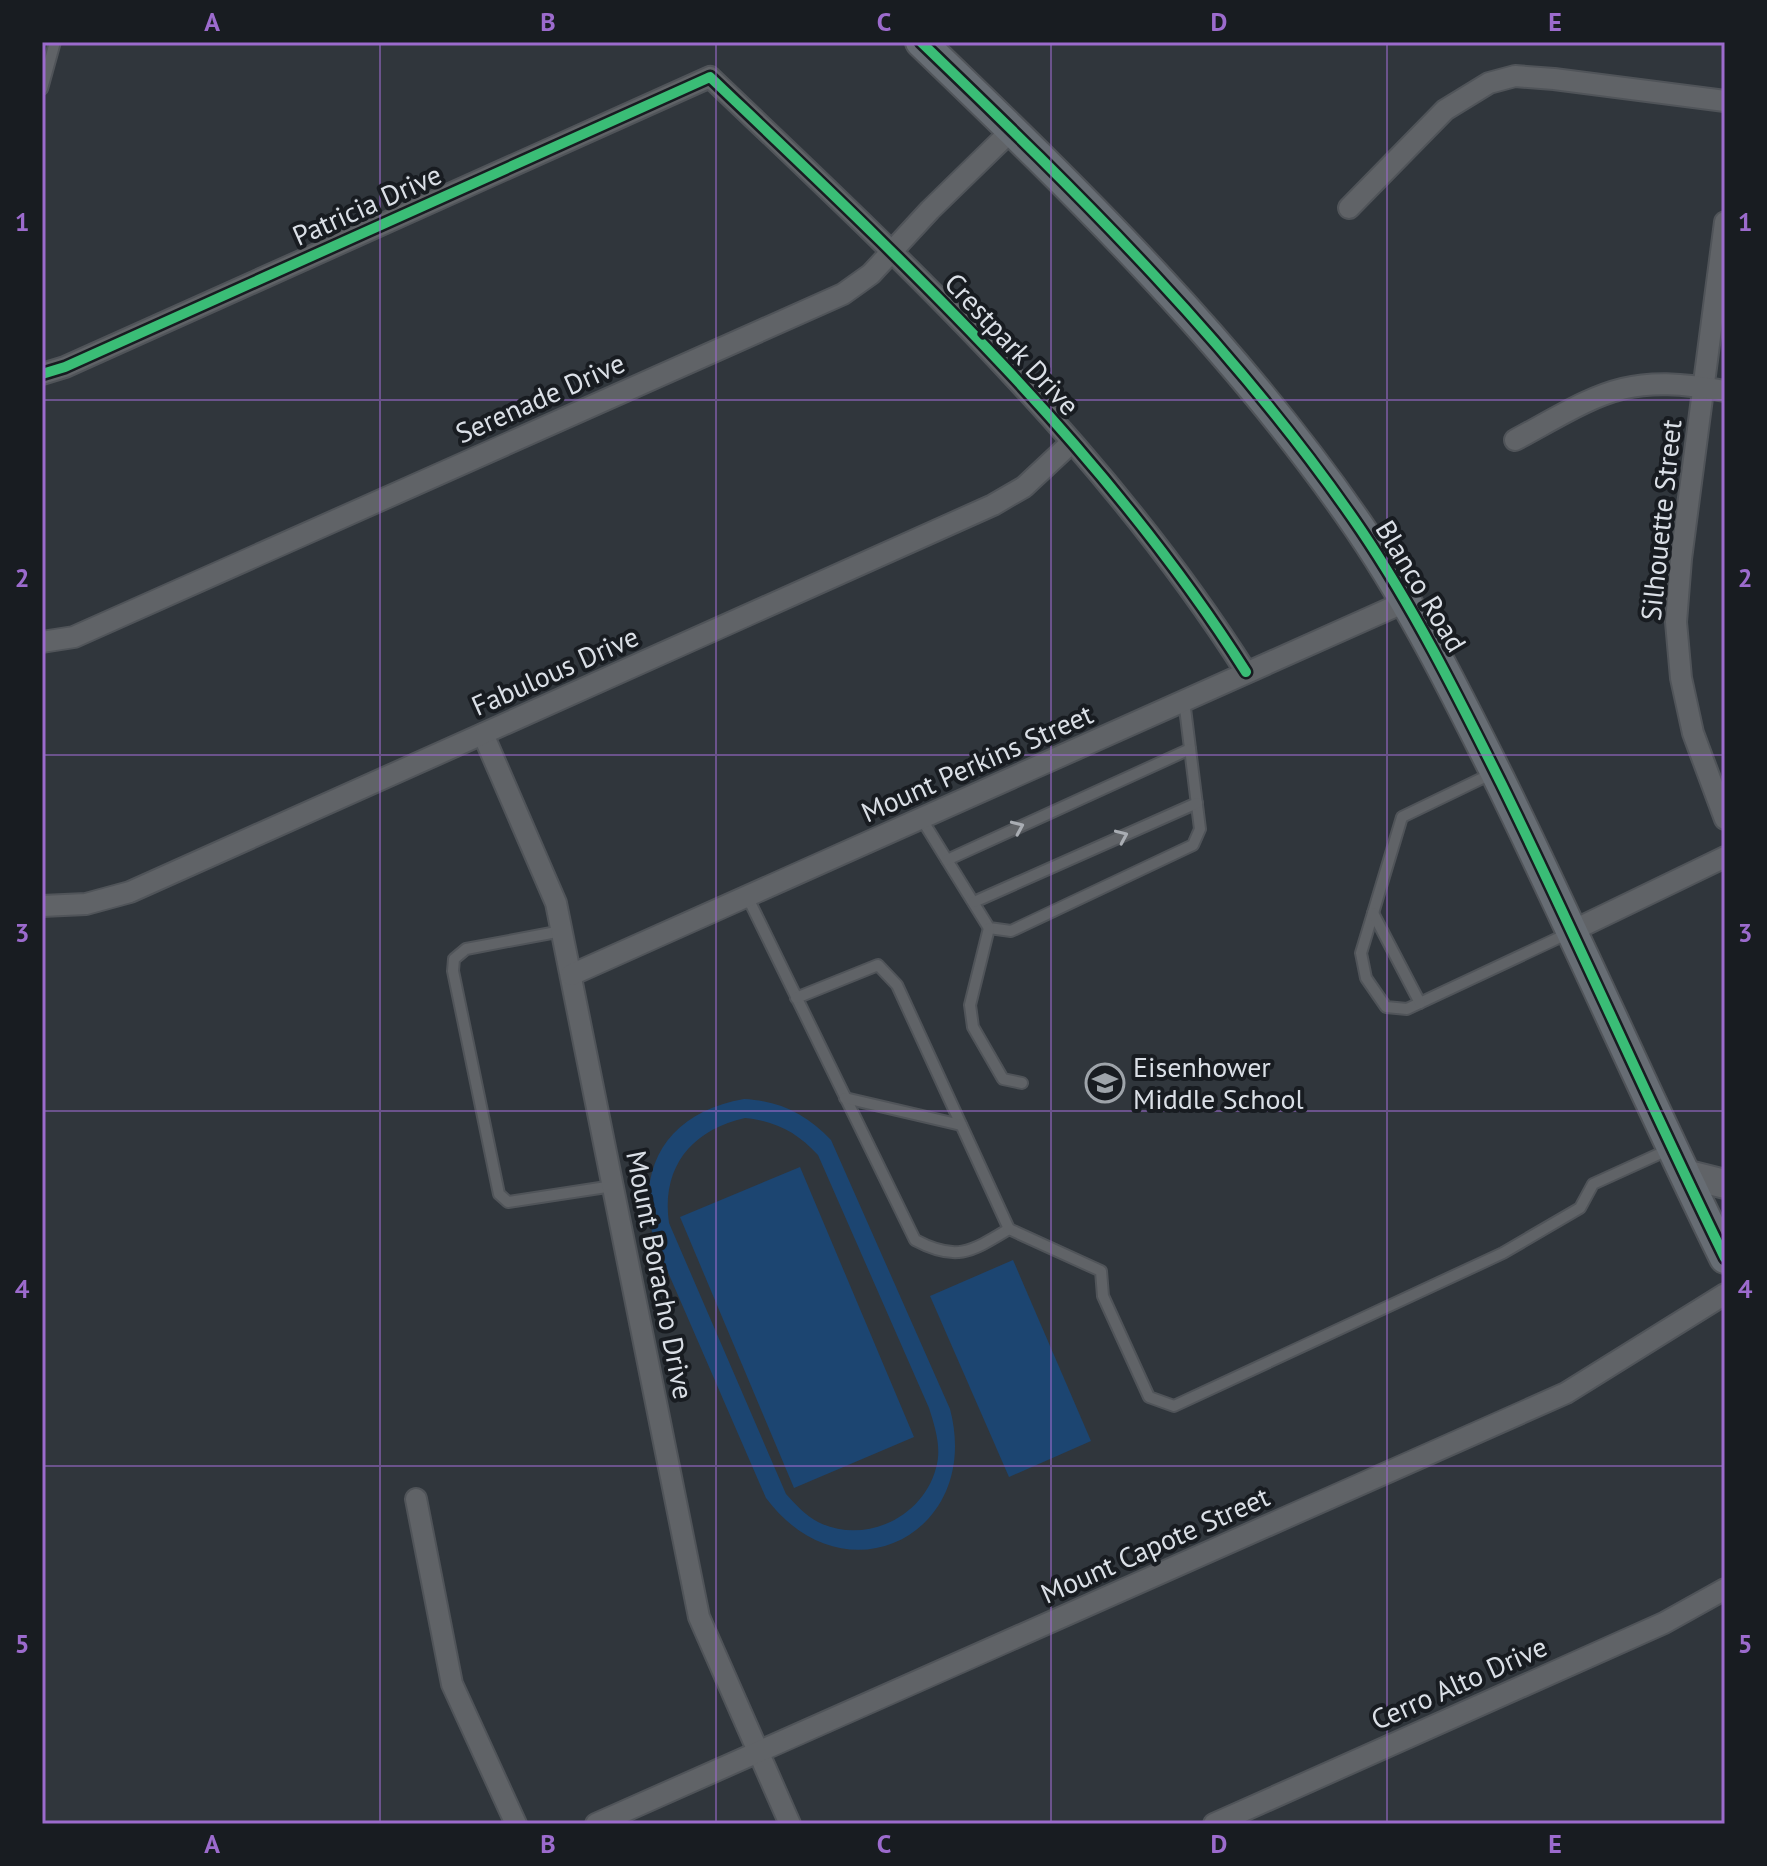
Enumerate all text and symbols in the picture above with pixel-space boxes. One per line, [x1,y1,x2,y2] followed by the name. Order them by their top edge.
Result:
[204,5,220,38] text: A
[540,5,556,38] text: B
[877,5,891,38] text: C
[1211,5,1227,38] text: D
[1548,5,1562,38] text: E
[286,155,447,254] street label: Patricia Drive
[15,205,29,238] text: 1
[1738,205,1752,238] text: 1
[937,265,1088,423] street label: Crestpark Drive
[449,344,630,451] street label: Serenade Drive
[1632,417,1690,622] street label: Silhouette Street
[1368,513,1475,658] street label: Blanco Road
[15,561,29,594] text: 2
[1738,561,1752,594] text: 2
[466,617,644,724] street label: Fabulous Drive
[855,695,1099,830] street label: Mount Perkins Street
[1010,821,1024,837] one-way arrow
[1113,830,1128,846] one-way arrow
[15,916,29,949] text: 3
[1738,916,1752,949] text: 3
[1133,1048,1304,1117] place label: Eisenhower Middle School
[1084,1062,1126,1104] school or university icon: Eisenhower Middle School
[618,1147,703,1402] street label: Mount Boracho Drive
[15,1272,30,1305] text: 4
[1738,1272,1753,1305] text: 4
[1035,1477,1275,1612] street label: Mount Capote Street
[15,1627,29,1660] text: 5
[1365,1627,1553,1738] street label: Cerro Alto Drive
[1738,1627,1752,1660] text: 5
[204,1827,220,1860] text: A
[540,1827,556,1860] text: B
[877,1827,891,1860] text: C
[1211,1827,1227,1860] text: D
[1548,1827,1562,1860] text: E

